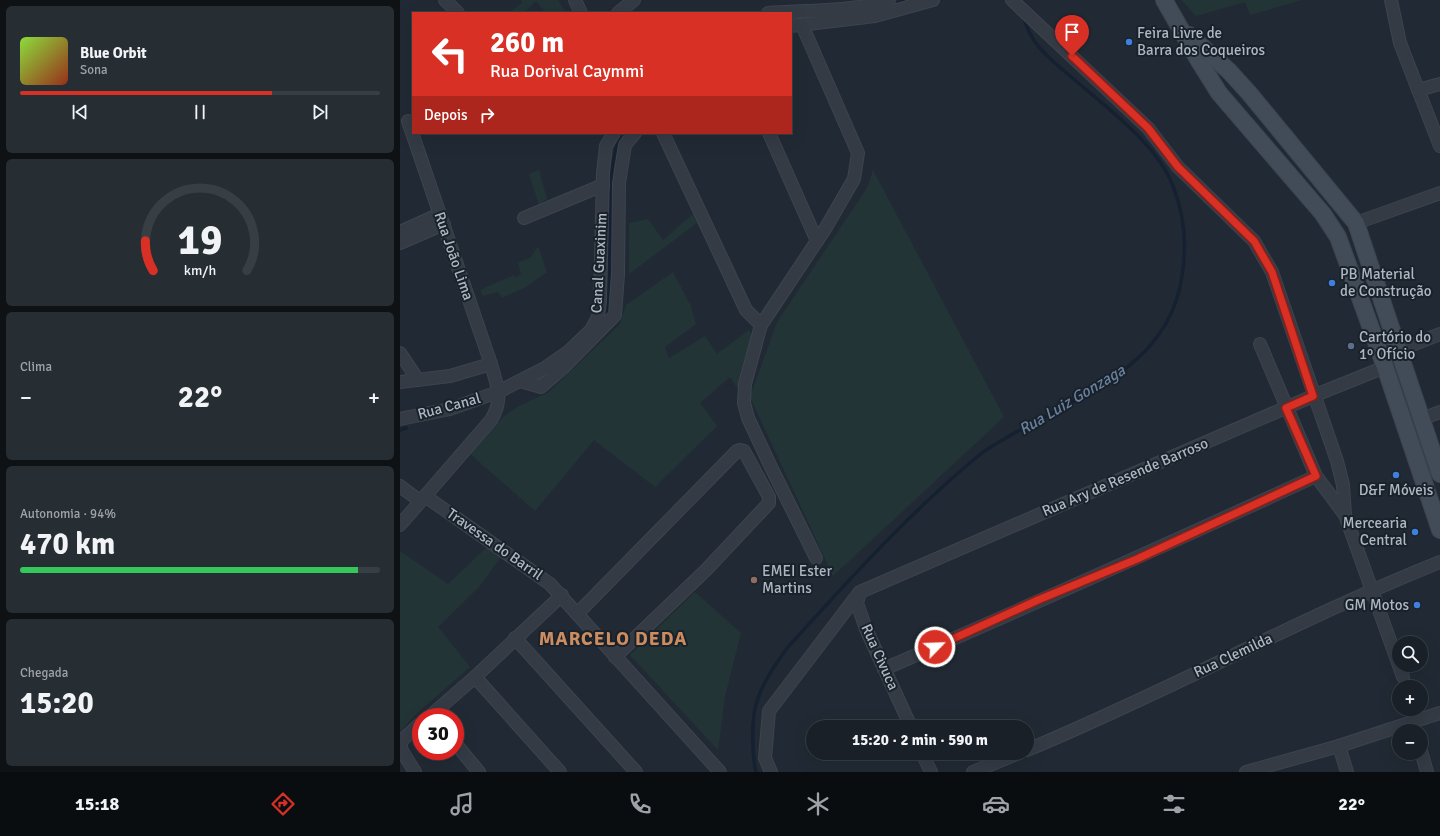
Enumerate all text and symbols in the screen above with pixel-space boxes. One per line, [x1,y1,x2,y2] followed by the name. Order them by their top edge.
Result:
[1055,15,1089,56] pin
[1061,21,1083,43] icon: arrive
[1137,24,1266,59] place label: Feira Livre de Barra dos Coqueiros
[490,26,564,60] text: 260 m
[424,28,476,80] icon: left
[1124,37,1134,47] marker: Feira Livre de Barra dos Coqueiros
[80,44,147,62] text: Blue Orbit
[490,60,644,82] text: Rua Dorival Caymmi
[80,62,108,78] text: Sona
[69,101,91,123] icon: previous
[189,101,211,123] icon: pause
[309,101,331,123] icon: next
[476,104,498,126] icon: right
[424,106,468,124] text: Depois
[430,210,478,302] street label: Rua João Lima
[587,212,611,314] street label: Canal Guaxinim
[178,215,222,266] text: 19
[184,261,216,278] text: km/h
[1340,265,1432,300] place label: PB Material de Construção
[1327,278,1337,288] marker: PB Material de Construção
[1359,328,1431,363] place label: Cartório do 1º Ofício
[1346,341,1356,351] marker: Cartório do 1º Ofício
[20,359,52,375] text: Clima
[1015,360,1130,440] water label: Rua Luiz Gonzaga
[178,379,222,416] text: 22°
[20,384,32,411] text: −
[368,384,380,411] text: +
[415,389,483,423] street label: Rua Canal
[1039,434,1211,520] street label: Rua Ary de Resende Barroso
[1391,470,1401,480] marker: D&F Móveis
[1359,481,1434,499] place label: D&F Móveis
[444,504,546,584] street label: Travessa do Barril
[20,506,116,522] text: Autonomia · 94%
[1343,514,1407,549] place label: Mercearia Central
[20,526,115,563] text: 470 km
[1410,527,1420,537] marker: Mercearia Central
[762,562,832,597] place label: EMEI Ester Martins
[749,575,759,585] marker: EMEI Ester Martins
[1345,596,1409,614] place label: GM Motos
[1412,600,1422,610] marker: GM Motos
[857,621,903,693] street label: Rua Civuca
[914,626,956,668] position arrow
[539,627,687,651] district label: MARCELO DEDA
[1191,629,1275,681] street label: Rua Clemilda
[1392,636,1428,760] map controls
[1392,636,1428,672] button: search
[20,665,68,681] text: Chegada
[1392,680,1428,716] button: +
[20,685,94,722] text: 15:20
[412,708,464,760] speed limit sign: 30
[1392,724,1428,760] button: −
[852,731,988,749] text: 15:20 · 2 min · 590 m
[269,790,297,818] icon: directions
[448,790,476,818] icon: music
[626,790,654,818] icon: phone
[804,790,832,818] icon: climate
[982,790,1010,818] icon: car
[1160,790,1188,818] icon: filters
[75,793,119,815] text: 15:18
[1338,793,1365,815] text: 22°

